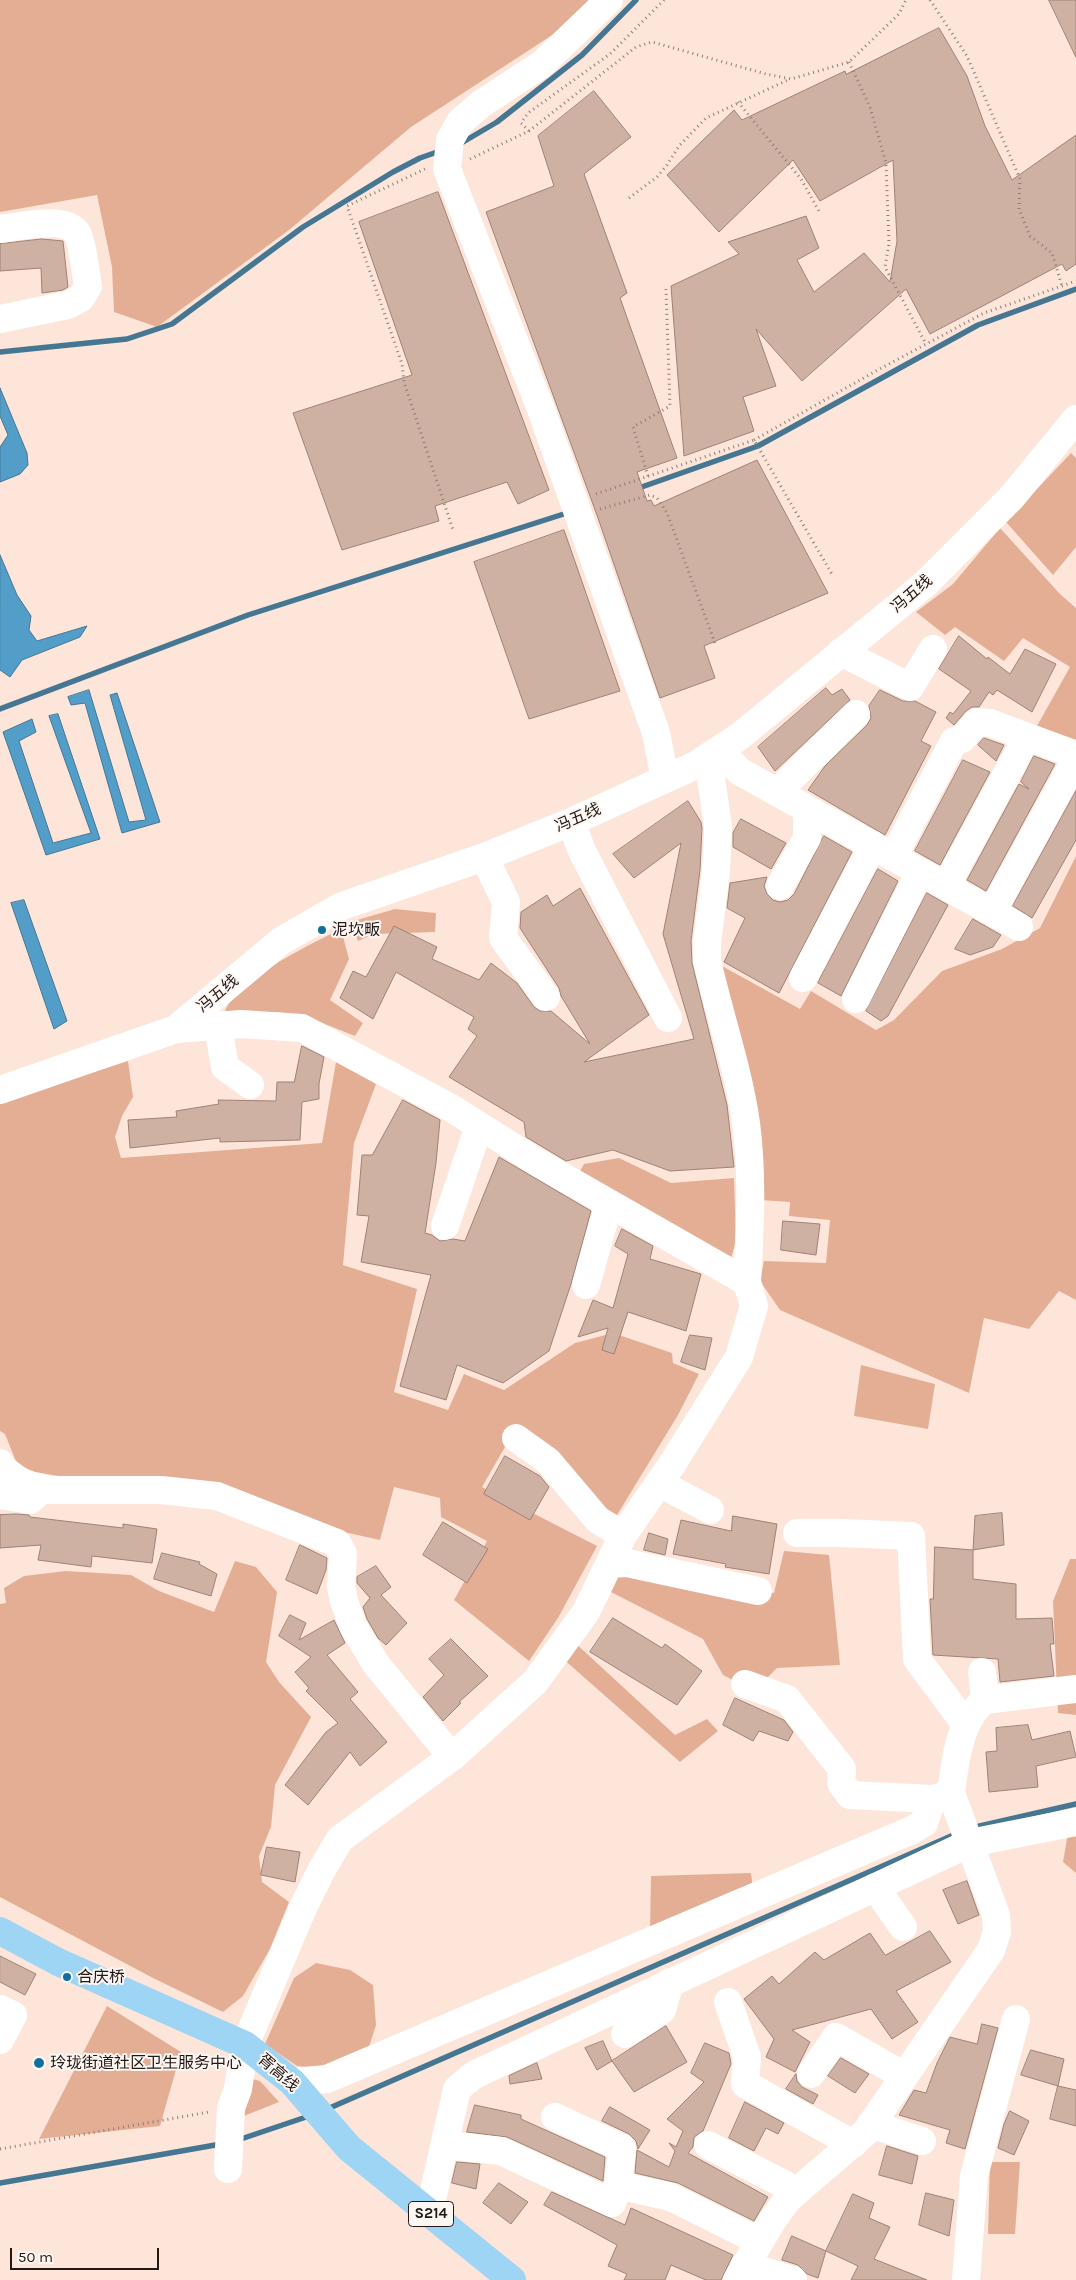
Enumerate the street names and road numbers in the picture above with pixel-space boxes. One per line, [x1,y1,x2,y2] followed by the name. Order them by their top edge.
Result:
[888,571,936,617] street label: 冯五线
[552,799,604,837] street label: 冯五线
[193,971,243,1017] street label: 冯五线
[254,2050,302,2096] street label: 胥高线
[408,2202,454,2226] road number: S214

